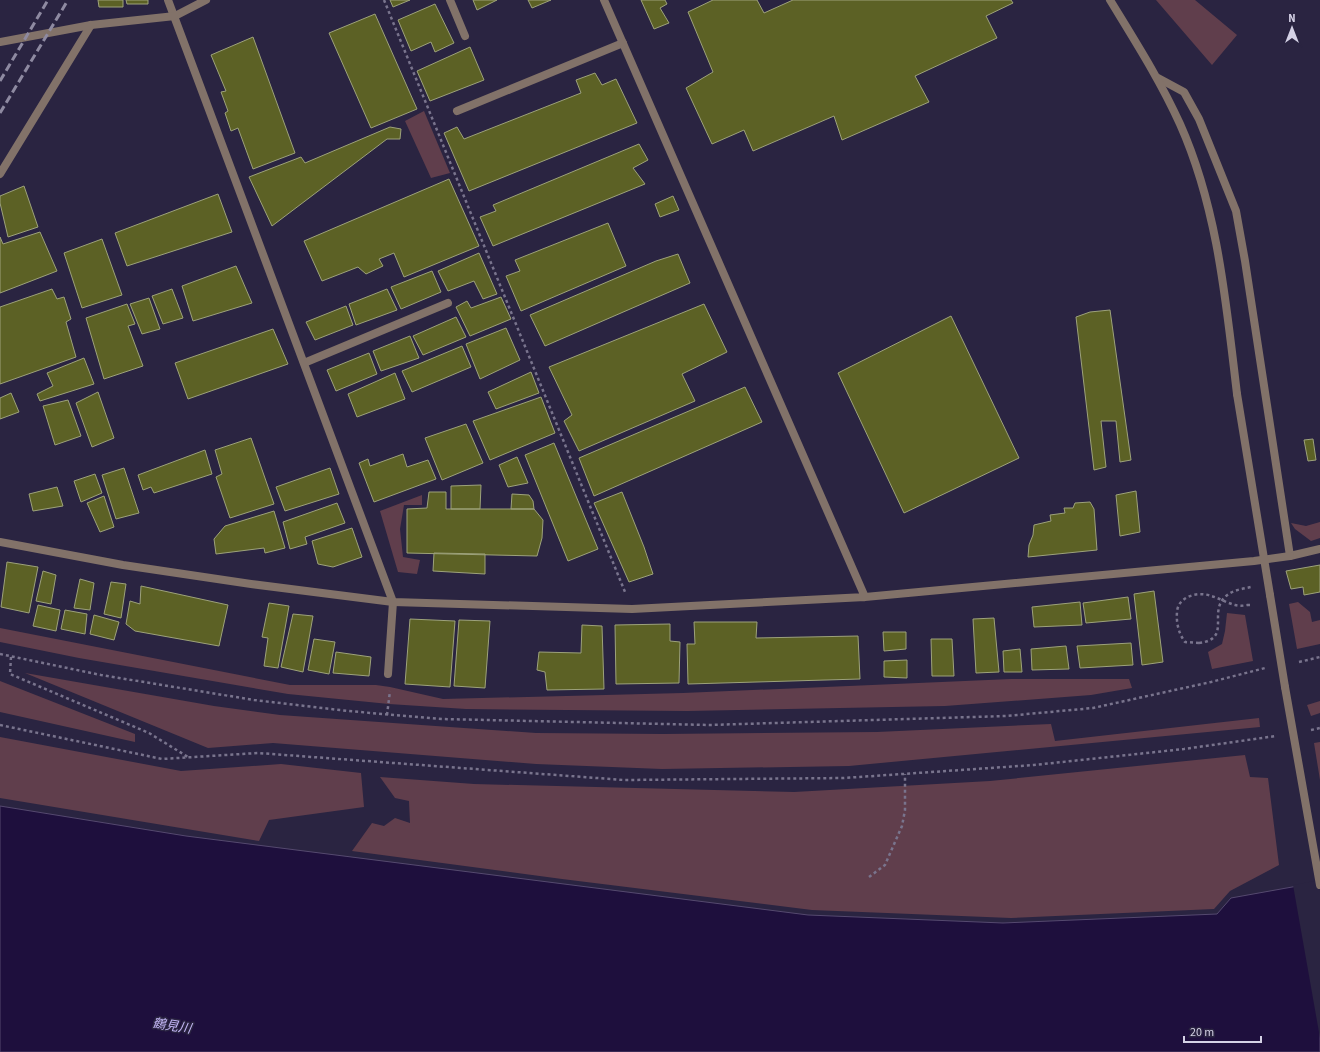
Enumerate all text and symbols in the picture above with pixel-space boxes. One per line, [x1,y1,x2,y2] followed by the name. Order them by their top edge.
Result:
[1272,8,1312,48] north arrow
[1288,11,1296,26] text: N
[151,1014,194,1038] water label: 鶴見川
[1184,1018,1261,1044] scale bar
[1190,1024,1214,1041] text: 20 m

